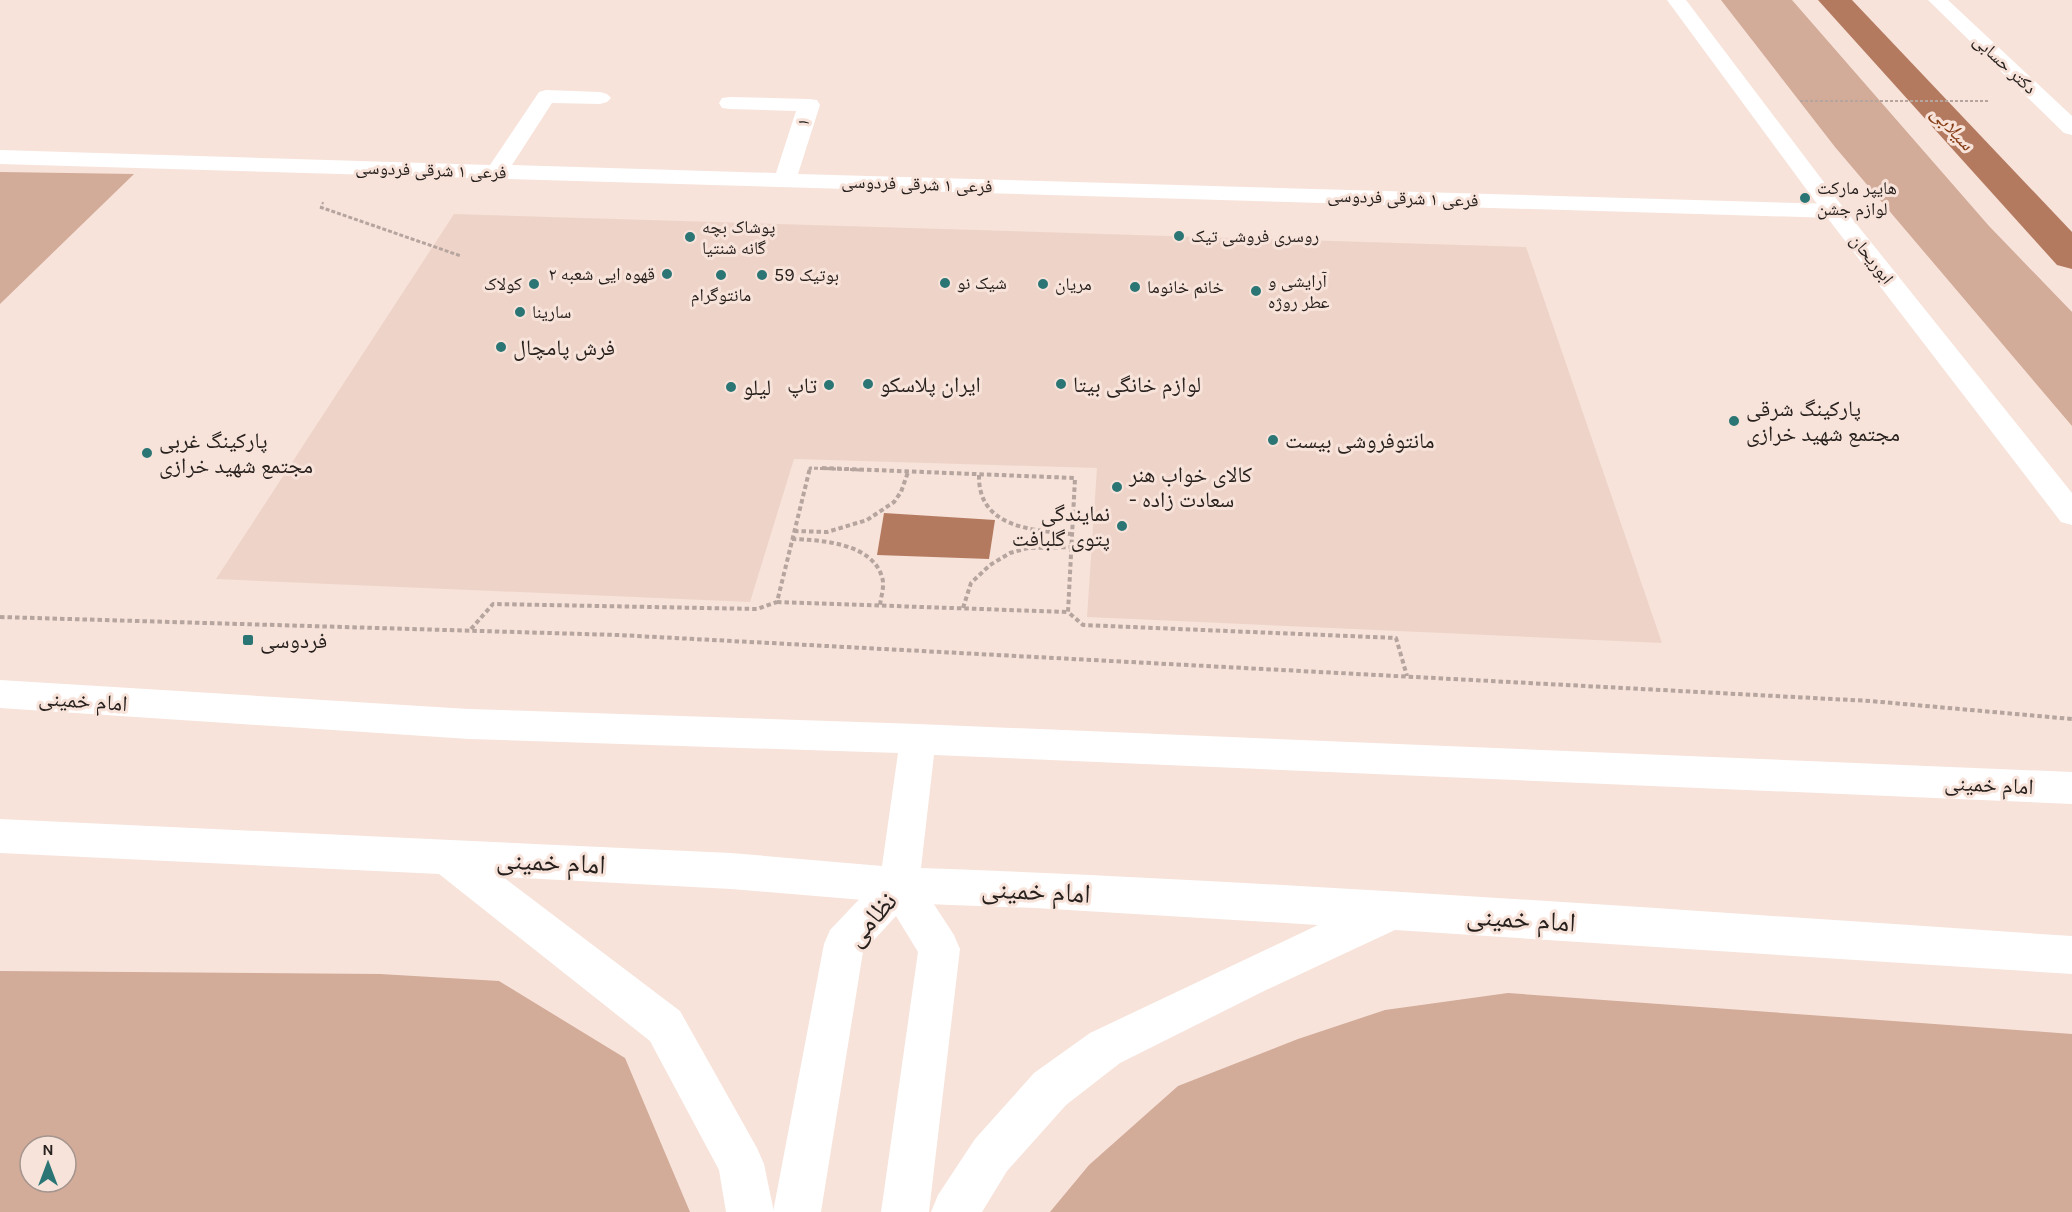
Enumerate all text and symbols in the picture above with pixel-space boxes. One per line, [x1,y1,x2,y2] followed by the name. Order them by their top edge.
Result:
[1969,29,2041,99] street label: دکتر حسابی
[1926,102,1979,156] water label: سیلابی
[791,115,815,129] street label: ۱
[355,156,507,184] street label: فرعی ۱ شرقی فردوسی
[841,170,993,198] street label: فرعی ۱ شرقی فردوسی
[1817,177,1897,221] place label: هایپر مارکت لوازم جشن
[1327,184,1479,212] street label: فرعی ۱ شرقی فردوسی
[1798,191,1812,205] marker: هایپر مارکت لوازم جشن
[702,216,775,259] place label: پوشاک بچه گانه شنتیا
[1191,225,1319,247] place label: روسری فروشی تیک
[1172,229,1186,243] marker: روسری فروشی تیک
[1846,229,1898,289] street label: ابوریحان
[683,230,697,244] marker: پوشاک بچه گانه شنتیا
[548,263,655,285] place label: قهوه ایی شعبه ۲
[774,264,839,286] place label: بوتیک 59
[660,267,674,281] marker: قهوه ایی شعبه ۲
[714,268,728,282] marker: مانتوگرام
[755,268,769,282] marker: بوتیک 59
[1268,270,1330,313] place label: آرایشی و عطر روژه
[957,272,1007,294] place label: شیک نو
[484,273,523,295] place label: کولاک
[1055,273,1092,295] place label: مریان
[938,276,952,290] marker: شیک نو
[1147,276,1224,299] place label: خانم خانوما
[527,277,541,291] marker: کولاک
[1036,277,1050,291] marker: مریان
[1128,280,1142,294] marker: خانم خانوما
[691,284,751,307] place label: مانتوگرام
[1249,284,1263,298] marker: آرایشی و عطر روژه
[532,301,571,323] place label: سارینا
[513,305,527,319] marker: سارینا
[513,335,615,361] place label: فرش پامچال
[494,340,508,354] marker: فرش پامچال
[880,372,981,398] place label: ایران پلاسکو
[1073,372,1201,399] place label: لوازم خانگی بیتا
[787,373,818,399] place label: تاپ
[743,375,771,401] place label: لیلو
[861,377,875,391] marker: ایران پلاسکو
[1054,377,1068,391] marker: لوازم خانگی بیتا
[822,378,836,392] marker: تاپ
[724,380,738,394] marker: لیلو
[1746,396,1900,447] place label: پارکینگ شرقی مجتمع شهید خرازی
[1727,414,1741,428] marker: پارکینگ شرقی مجتمع شهید خرازی
[159,428,313,479] place label: پارکینگ غربی مجتمع شهید خرازی
[1285,428,1435,454] place label: مانتوفروشی بیست
[1266,433,1280,447] marker: مانتوفروشی بیست
[140,446,154,460] marker: پارکینگ غربی مجتمع شهید خرازی
[1128,462,1252,513] place label: کالای خواب هنر - سعادت زاده
[1110,480,1124,494] marker: کالای خواب هنر - سعادت زاده
[1012,501,1110,552] place label: نمایندگی پتوی گلبافت
[1115,519,1129,533] marker: نمایندگی پتوی گلبافت
[260,628,327,654] place label: فردوسی
[241,633,255,647] marker: فردوسی
[37,685,128,718] street label: امام خمینی
[1944,770,2034,801] street label: امام خمینی
[495,843,607,883] street label: امام خمینی
[980,872,1092,912] street label: امام خمینی
[838,885,904,953] street label: نظامی
[1465,899,1577,941] street label: امام خمینی
[18,1134,78,1194] north arrow
[42,1140,54,1159] text: N

